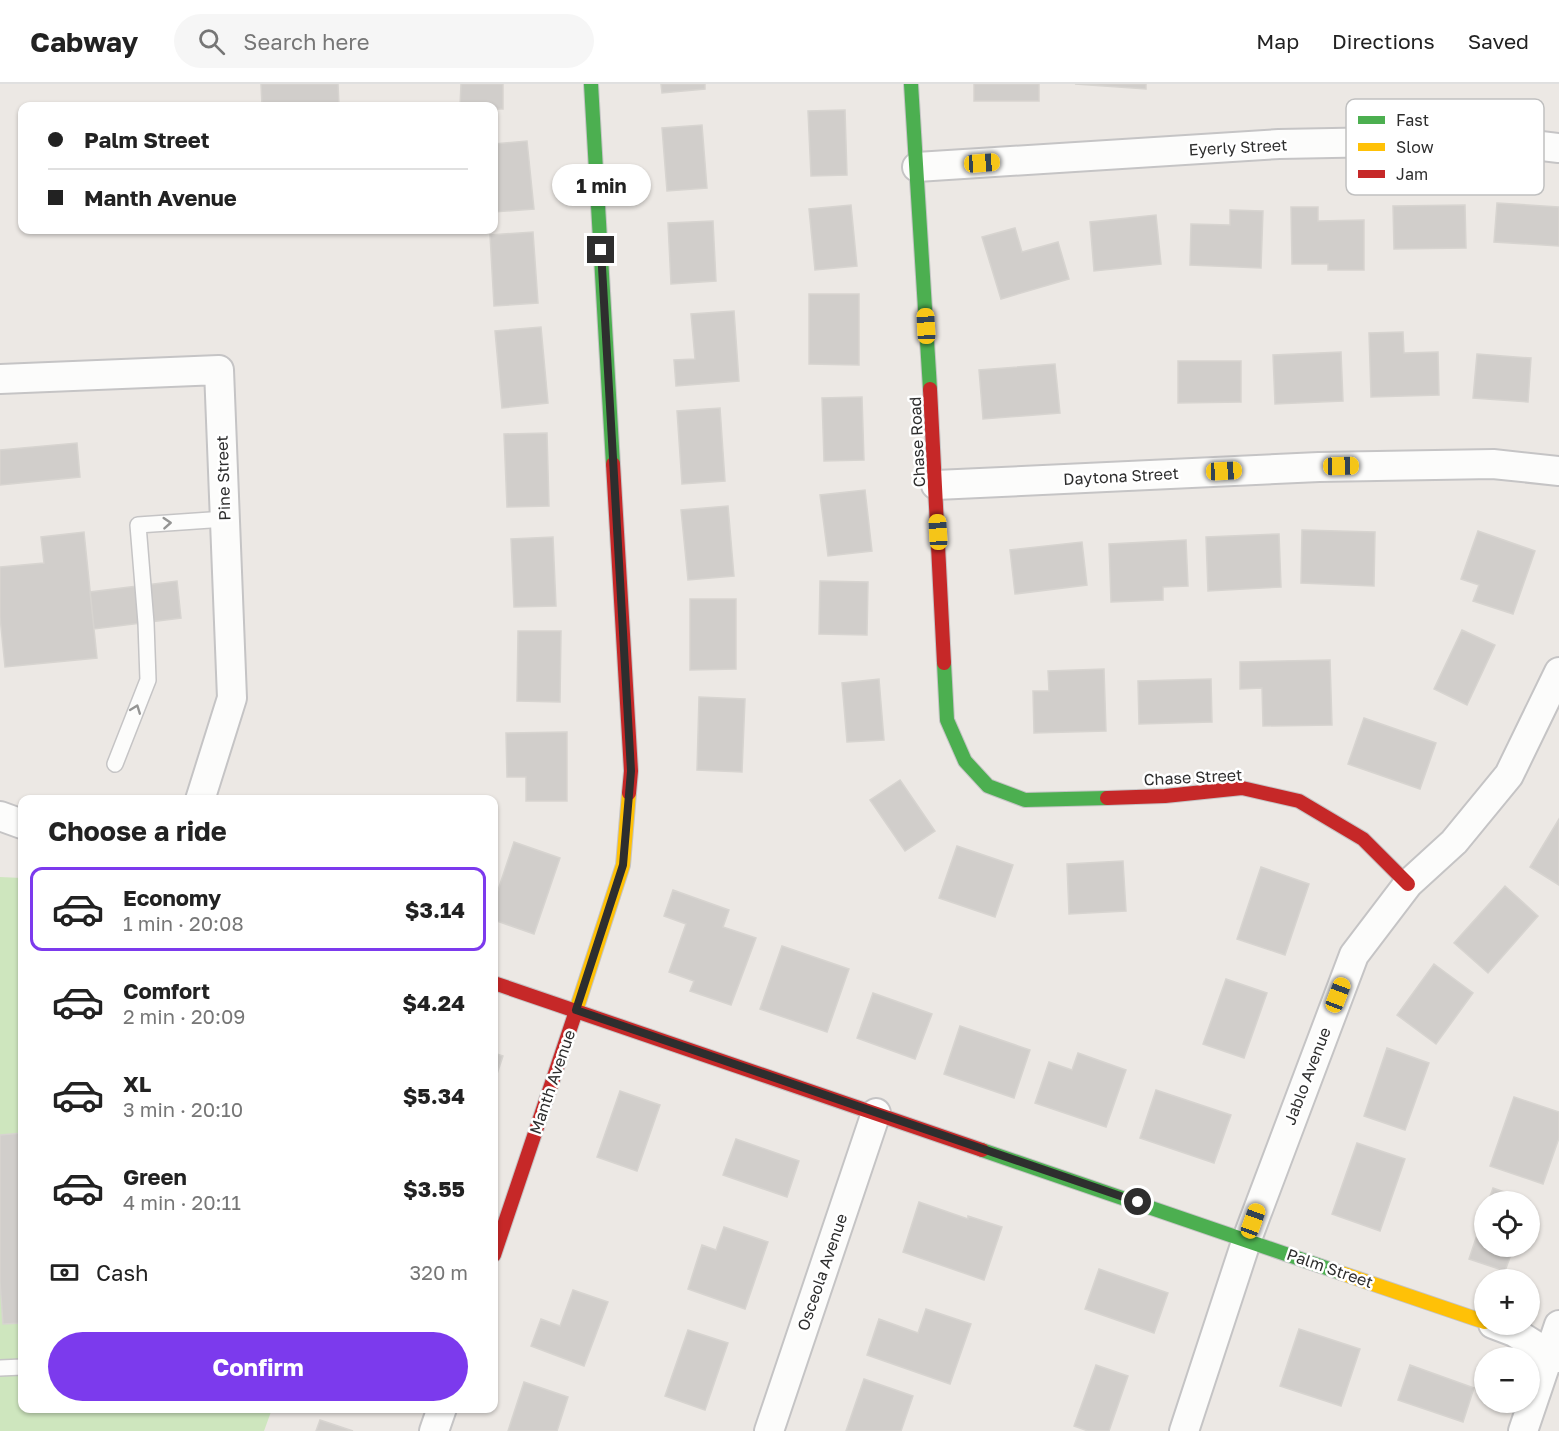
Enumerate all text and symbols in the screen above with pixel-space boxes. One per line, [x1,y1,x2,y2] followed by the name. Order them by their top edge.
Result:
[174,14,594,68] search box
[30,25,138,58] text: Cabway
[195,25,228,58] icon: search
[243,28,369,55] text: Search here
[1256,28,1299,54] text: Map
[1332,28,1435,54] text: Directions
[1468,28,1529,54] text: Saved
[1346,99,1544,195] legend
[1396,110,1429,130] text: Fast
[84,126,210,153] text: Palm Street
[1188,134,1288,160] street label: Eyerly Street
[1396,137,1434,157] text: Slow
[963,153,1001,173] car
[552,163,650,205] callout: 1 min
[1396,164,1428,184] text: Jam
[576,173,627,197] text: 1 min
[84,184,237,211] text: Manth Avenue
[587,236,614,263] route end
[916,308,936,344] car
[905,396,929,488] street label: Chase Road
[212,435,234,521] street label: Pine Street
[1323,457,1359,475] car
[1206,461,1242,481] car
[1063,463,1179,489] street label: Daytona Street
[928,514,948,550] car
[162,517,172,530] one-way arrow
[129,704,141,715] one-way arrow
[1143,764,1243,790] street label: Chase Street
[48,815,227,847] text: Choose a ride
[51,882,105,936] icon: car
[123,884,221,911] text: Economy
[405,896,465,923] text: $3.14
[123,911,244,935] text: 1 min · 20:08
[51,975,105,1029] icon: car
[1323,975,1353,1015] car
[123,977,210,1004] text: Comfort
[402,989,465,1016] text: $4.24
[123,1004,245,1028] text: 2 min · 20:09
[1279,1024,1335,1128] street label: Jablo Avenue
[525,1027,579,1137] street label: Manth Avenue
[51,1068,105,1122] icon: car
[123,1070,151,1097] text: XL
[403,1082,465,1109] text: $5.34
[123,1097,243,1121] text: 3 min · 20:10
[51,1161,105,1215] icon: car
[123,1163,187,1190] text: Green
[403,1175,465,1202] text: $3.55
[1124,1188,1151,1215] route start
[123,1190,241,1214] text: 4 min · 20:11
[1474,1191,1540,1413] map controls
[1474,1191,1540,1257] button: locate
[1238,1201,1268,1241] car
[793,1211,851,1333] street label: Osceola Avenue
[1284,1244,1376,1292] street label: Palm Street
[48,1256,81,1289] icon: cash
[96,1259,149,1286] text: Cash
[410,1260,468,1284] text: 320 m
[1474,1269,1540,1335] button: +
[48,1332,468,1401] button: Confirm
[1474,1347,1540,1413] button: −

